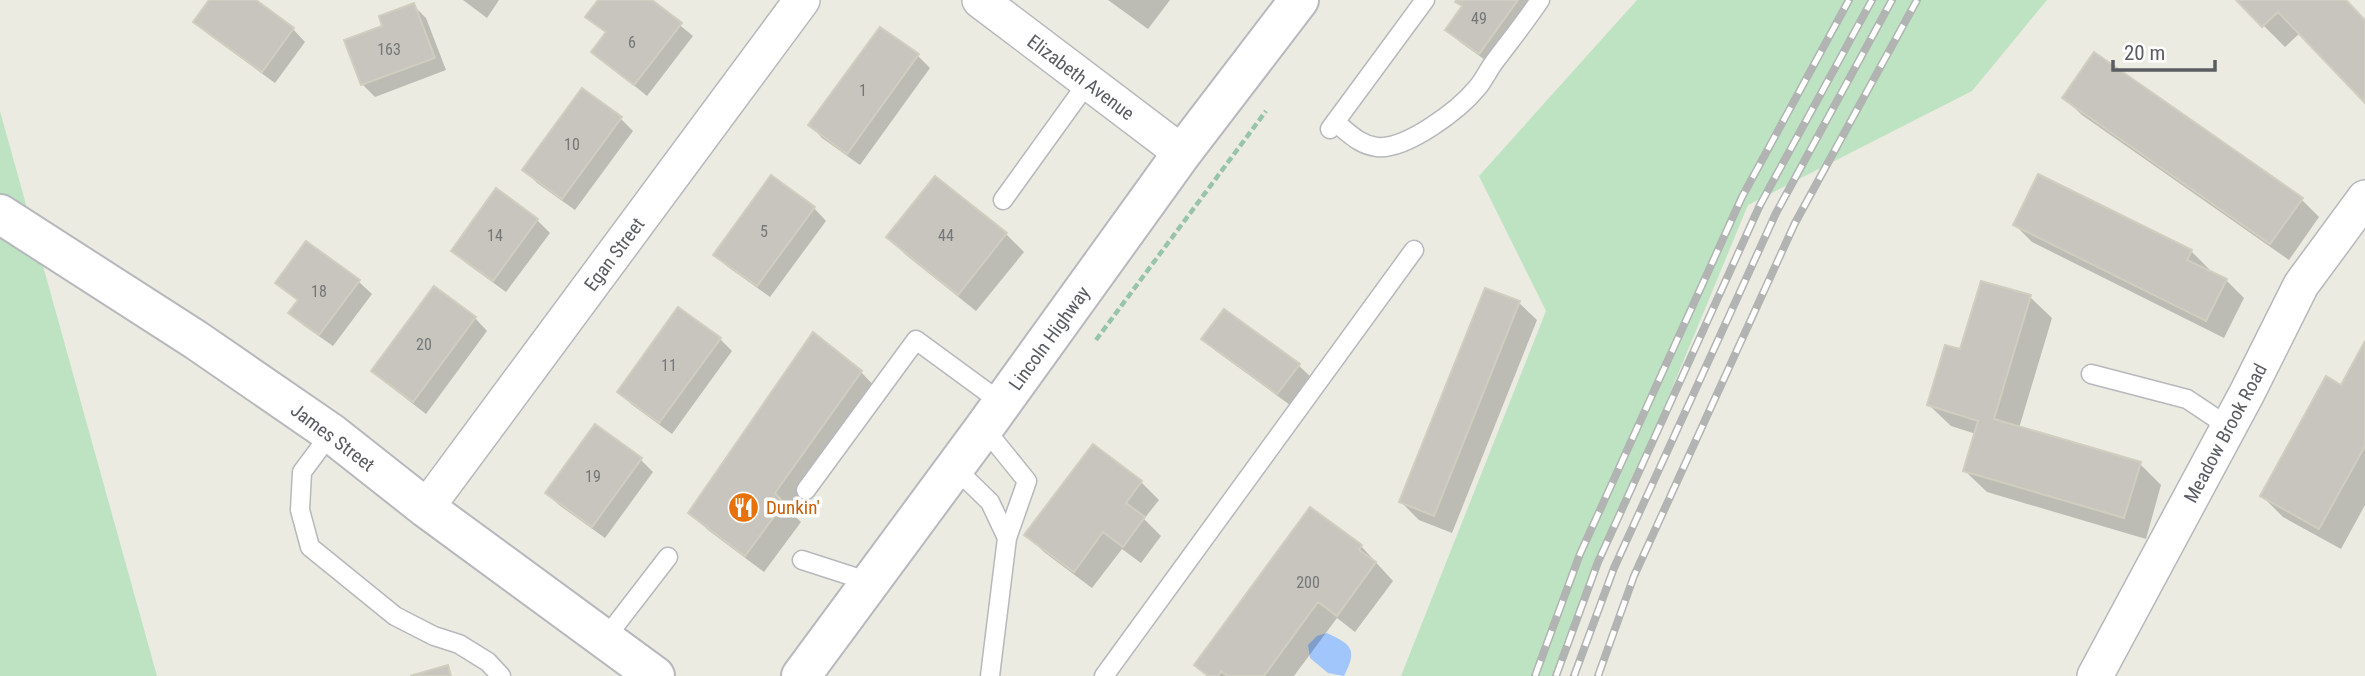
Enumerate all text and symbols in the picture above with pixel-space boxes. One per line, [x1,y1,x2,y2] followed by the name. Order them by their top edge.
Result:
[1471,9,1487,28] house number: 49
[2113,28,2214,72] scale bar
[1023,30,1139,125] street label: Elizabeth Avenue
[628,33,636,52] house number: 6
[377,40,401,59] house number: 163
[2124,41,2165,65] text: 20 m
[859,81,867,100] house number: 1
[564,135,580,154] house number: 10
[579,213,649,295] street label: Egan Street
[760,222,768,241] house number: 5
[487,226,503,245] house number: 14
[938,226,954,245] house number: 44
[311,282,327,301] house number: 18
[1004,282,1095,395] street label: Lincoln Highway
[416,335,432,354] house number: 20
[661,356,677,375] house number: 11
[2179,360,2272,507] street label: Meadow Brook Road
[286,398,379,476] street label: James Street
[585,467,601,486] house number: 19
[726,490,760,524] restaurant icon: Dunkin'
[766,496,820,519] place label: Dunkin'
[1296,573,1320,592] house number: 200

